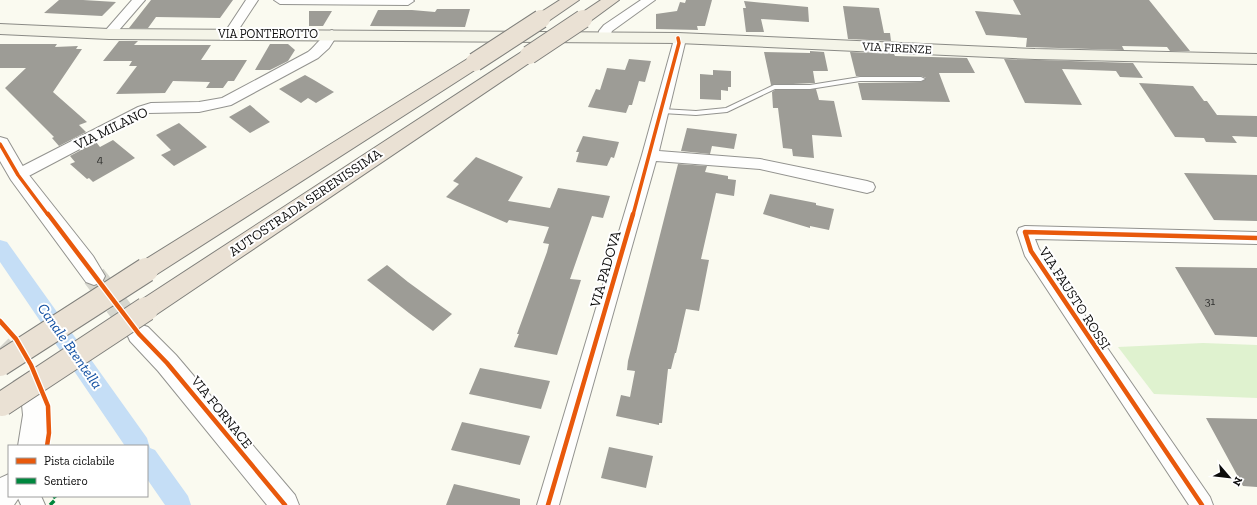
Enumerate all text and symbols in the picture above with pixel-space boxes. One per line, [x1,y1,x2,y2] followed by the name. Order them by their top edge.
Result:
[217,27,318,41] street label: VIA PONTEROTTO
[861,39,932,57] street label: VIA FIRENZE
[71,103,151,154] street label: VIA MILANO
[226,144,386,260] street label: AUTOSTRADA SERENISSIMA
[97,152,104,166] house number: 4
[586,228,625,310] street label: VIA PADOVA
[1035,243,1114,353] street label: VIA FAUSTO ROSSI
[1205,294,1216,308] house number: 31
[34,300,106,392] water label: Canale Brentella
[187,372,256,452] street label: VIA FORNACE
[8,445,148,497] legend
[44,454,115,468] text: Pista ciclabile
[1209,457,1249,497] north arrow
[44,474,88,488] text: Sentiero
[1229,475,1245,489] text: N

